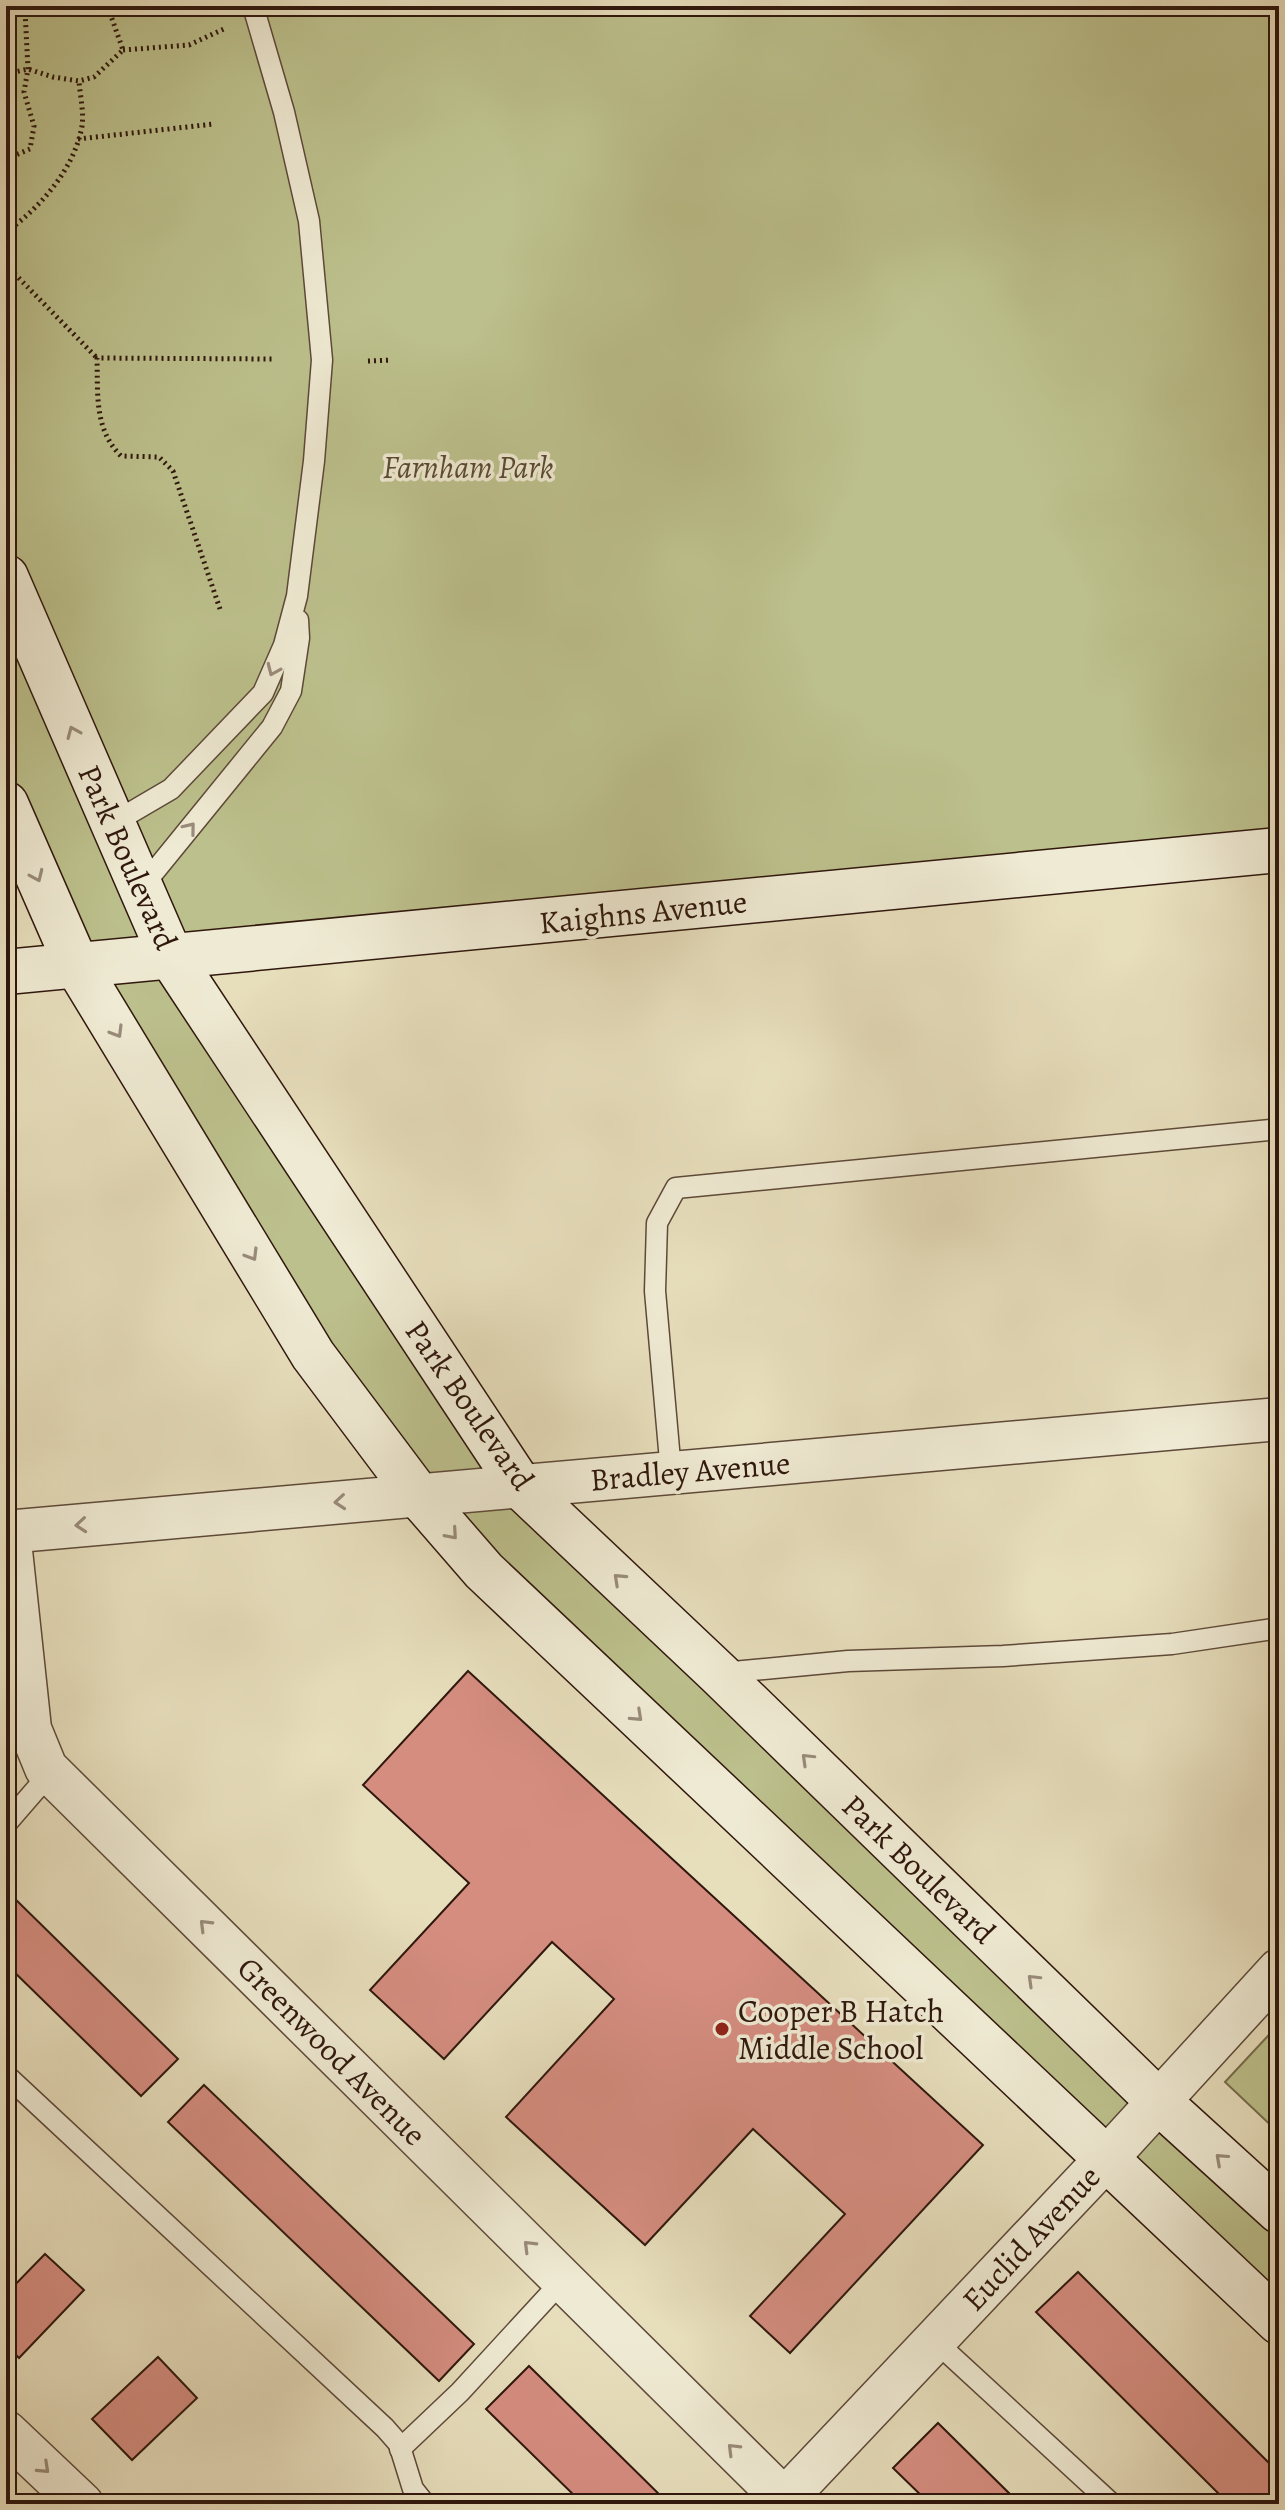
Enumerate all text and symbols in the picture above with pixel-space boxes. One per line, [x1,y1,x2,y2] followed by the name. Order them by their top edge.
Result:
[382,445,554,489] park label: Farnham Park
[266,662,282,676] one-way arrow
[66,726,82,740] one-way arrow
[68,757,189,957] street label: Park Boulevard
[180,822,195,837] one-way arrow
[28,868,44,882] one-way arrow
[537,879,749,945] street label: Kaighns Avenue
[108,1023,123,1038] one-way arrow
[242,1246,258,1261] one-way arrow
[395,1311,545,1500] street label: Park Boulevard
[588,1440,792,1502] street label: Bradley Avenue
[333,1493,346,1510] one-way arrow
[74,1517,87,1534] one-way arrow
[442,1525,456,1540] one-way arrow
[614,1574,628,1589] one-way arrow
[628,1707,642,1722] one-way arrow
[802,1754,816,1768] one-way arrow
[832,1784,1006,1954] street label: Park Boulevard
[200,1920,214,1935] one-way arrow
[228,1947,436,2155] street label: Greenwood Avenue
[1028,1974,1042,1989] one-way arrow
[738,1989,944,2070] place label: Cooper B Hatch Middle School
[713,2020,731,2038] marker: Cooper B Hatch Middle School
[1216,2154,1231,2168] one-way arrow
[952,2155,1110,2321] street label: Euclid Avenue
[524,2241,538,2256] one-way arrow
[728,2444,742,2458] one-way arrow
[35,2459,49,2473] one-way arrow

